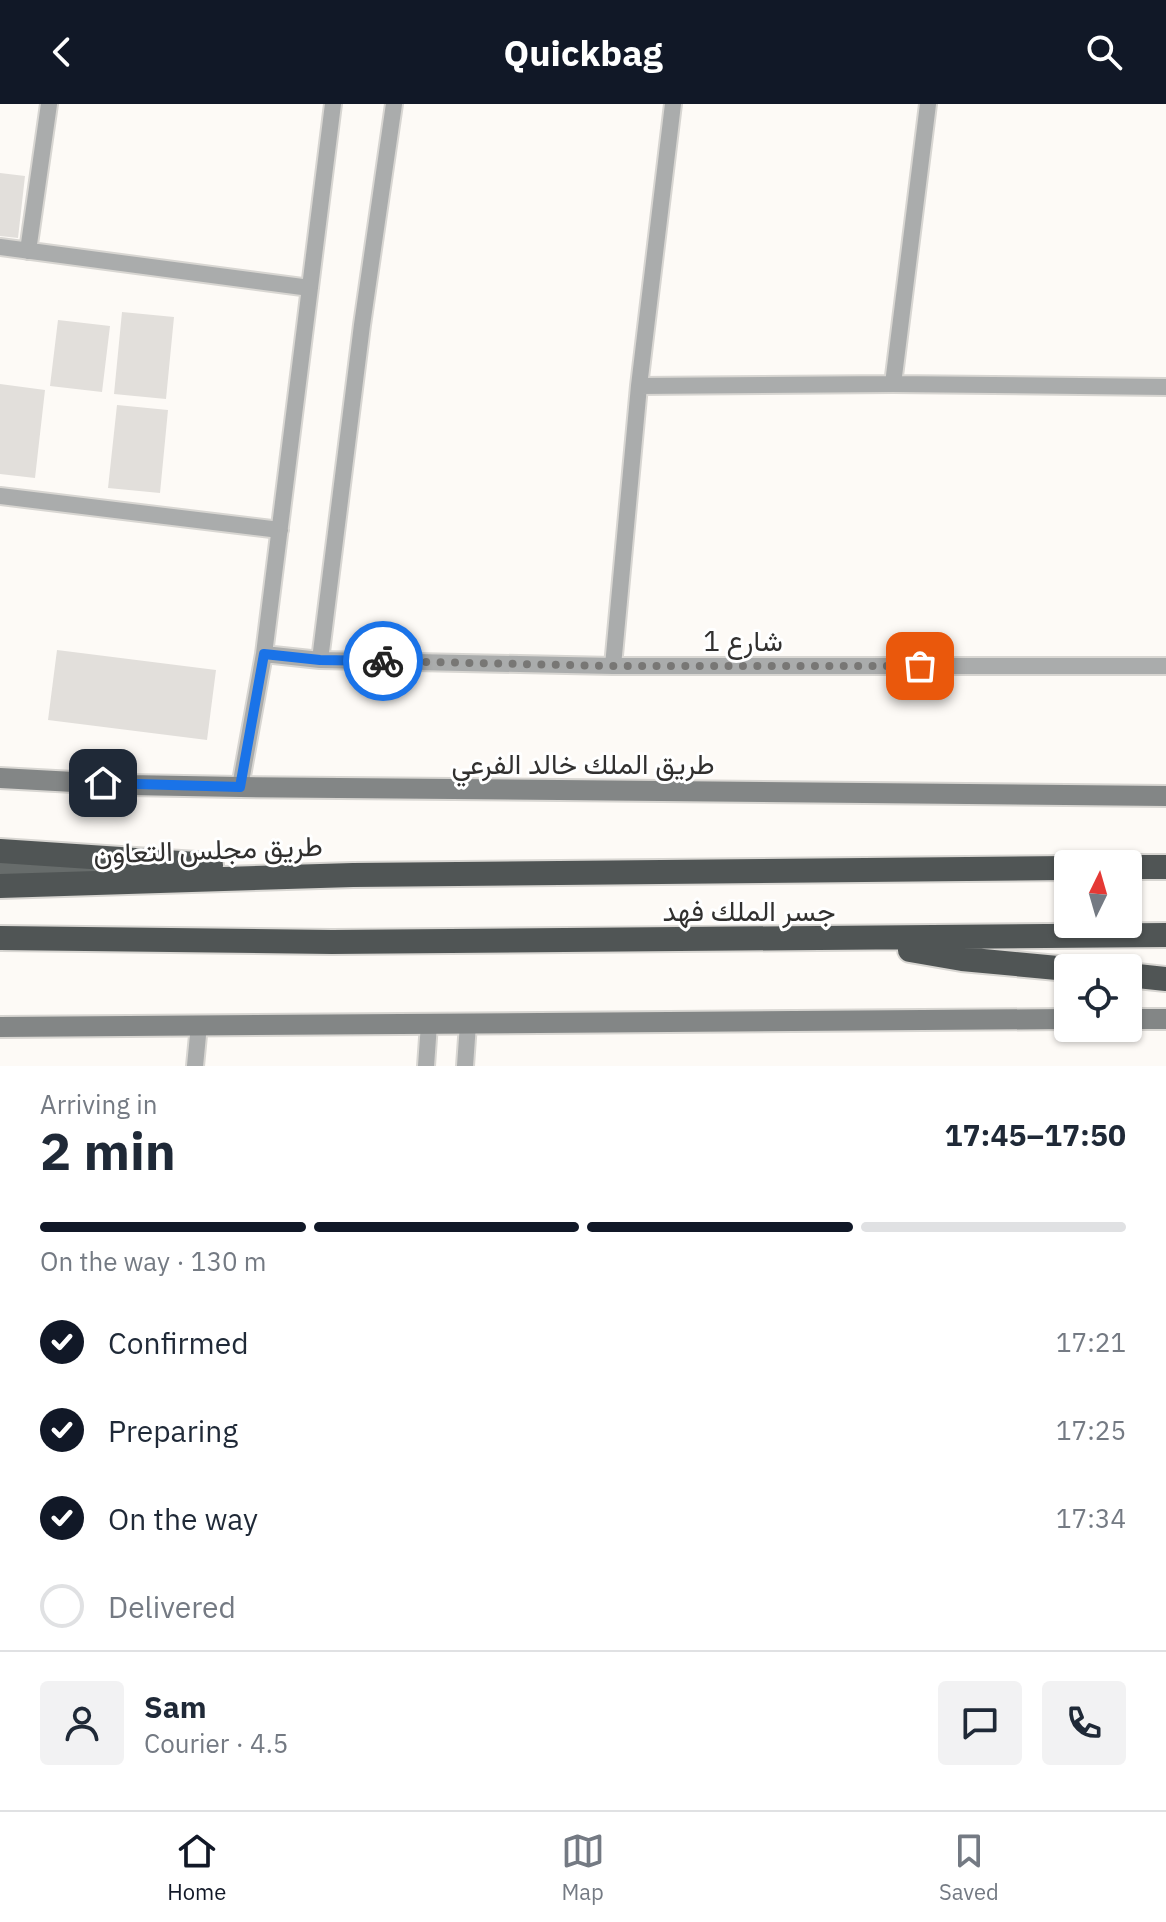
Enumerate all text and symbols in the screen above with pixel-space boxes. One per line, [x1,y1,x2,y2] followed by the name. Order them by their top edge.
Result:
[503,29,663,76] text: Quickbag
[40,30,84,74] icon: back
[1082,30,1126,74] icon: search
[343,621,423,701] courier
[703,622,783,660] street label: شارع 1
[886,632,954,700] pin
[361,639,405,683] icon: bike
[898,644,942,688] icon: bag
[451,745,715,787] street label: طريق الملك خالد الفرعي
[69,749,137,817] pin
[81,761,125,805] icon: home
[93,827,323,871] street label: طريق مجلس التعاون
[1054,850,1142,938] north arrow
[1054,850,1142,1042] map controls
[662,892,836,929] street label: جسر الملك فهد
[1054,954,1142,1042] button: locate
[40,1087,157,1121] text: Arriving in
[945,1115,1126,1154] text: 17:45–17:50
[40,1117,176,1184] text: 2 min
[40,1244,266,1278] text: On the way · 130 m
[40,1320,84,1364] icon: check
[108,1323,249,1362] text: Confirmed
[1056,1325,1126,1359] text: 17:21
[40,1408,84,1452] icon: check
[108,1411,238,1450] text: Preparing
[1056,1413,1126,1447] text: 17:25
[40,1496,84,1540] icon: check
[108,1499,258,1538] text: On the way
[1056,1501,1126,1535] text: 17:34
[108,1587,236,1626] text: Delivered
[40,1681,124,1765] button: person
[938,1681,1022,1765] button: chat
[1042,1681,1126,1765] button: phone
[144,1687,207,1726] text: Sam
[144,1726,288,1760] text: Courier · 4.5
[167,1829,226,1906] tab: Home
[561,1829,605,1906] tab: Map
[939,1829,999,1906] tab: Saved

